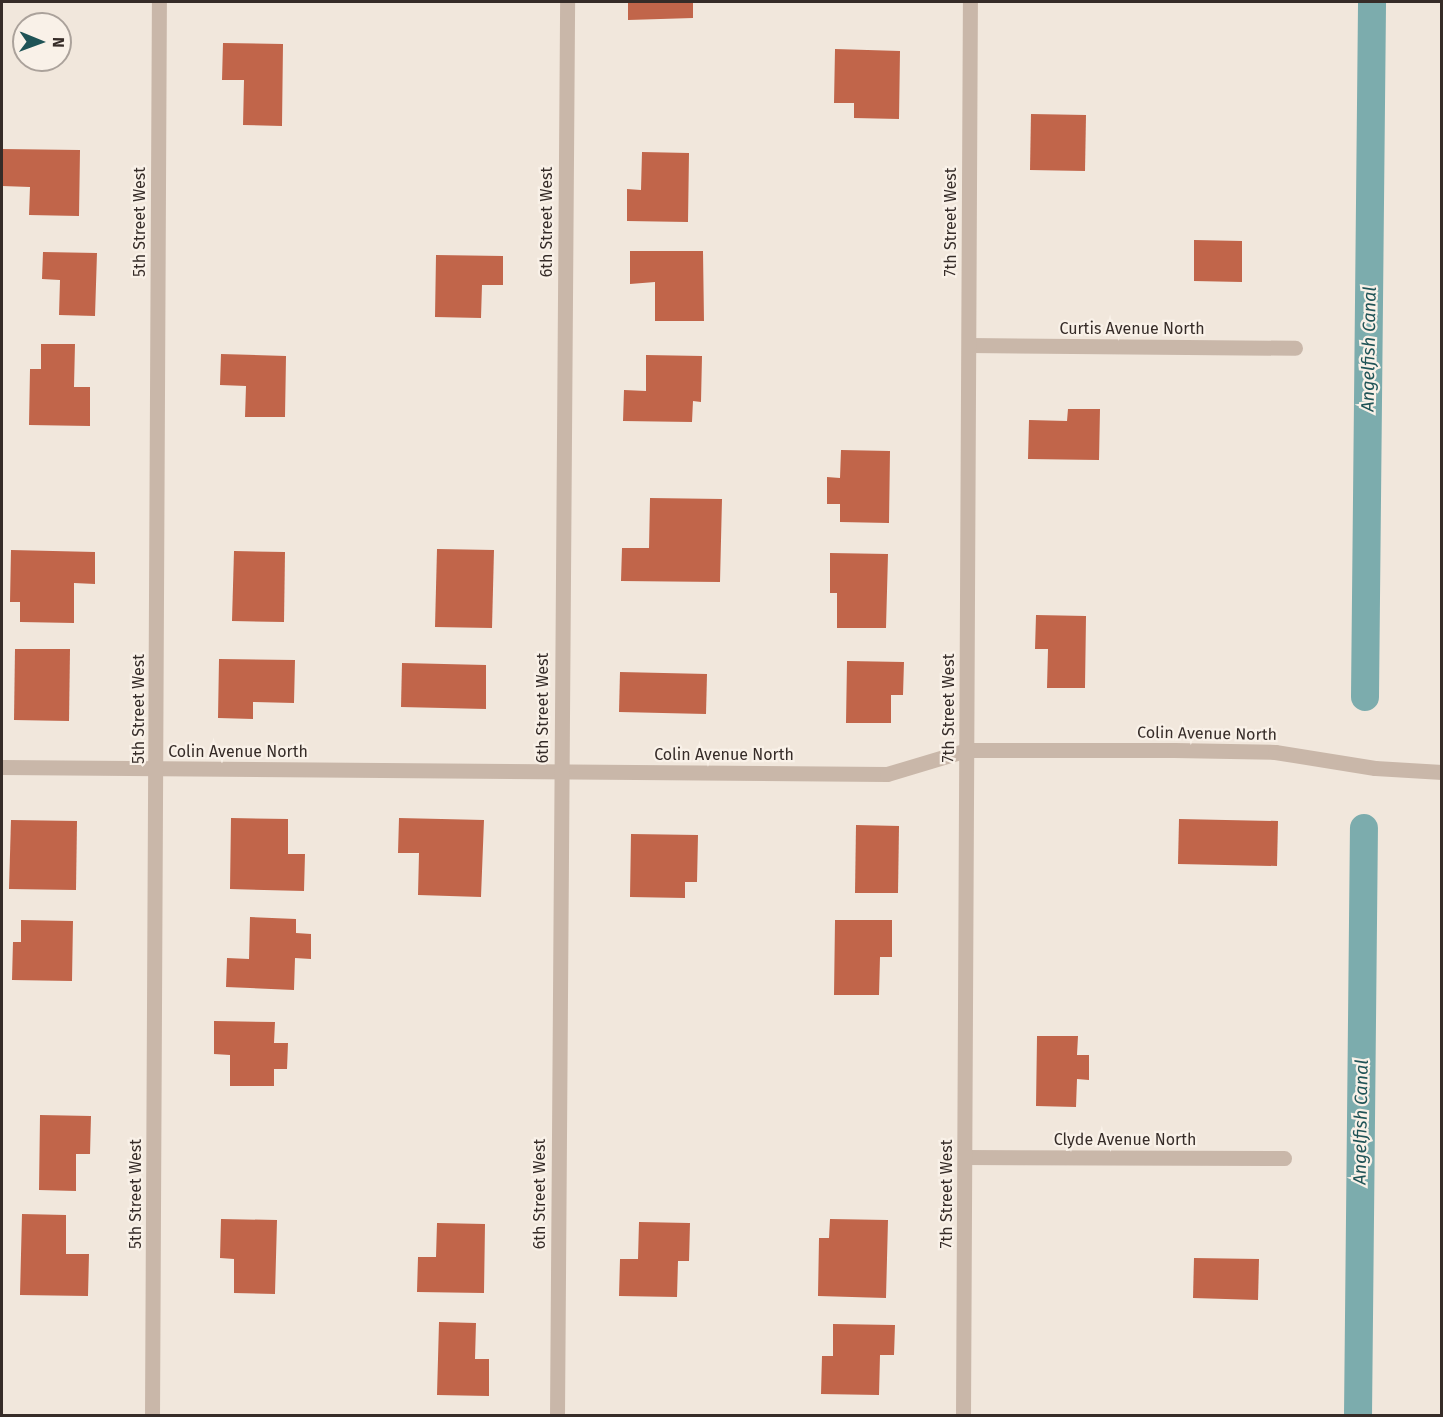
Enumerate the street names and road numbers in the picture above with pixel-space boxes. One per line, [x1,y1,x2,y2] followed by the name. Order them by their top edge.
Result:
[130,167,150,277] street label: 5th Street West
[537,167,557,277] street label: 6th Street West
[941,167,961,277] street label: 7th Street West
[1059,319,1205,339] street label: Curtis Avenue North
[533,653,553,763] street label: 6th Street West
[939,653,959,763] street label: 7th Street West
[129,654,149,764] street label: 5th Street West
[1137,723,1277,745] street label: Colin Avenue North
[168,742,308,762] street label: Colin Avenue North
[654,745,794,765] street label: Colin Avenue North
[1054,1130,1196,1150] street label: Clyde Avenue North
[126,1139,146,1249] street label: 5th Street West
[530,1139,550,1249] street label: 6th Street West
[937,1139,957,1249] street label: 7th Street West

